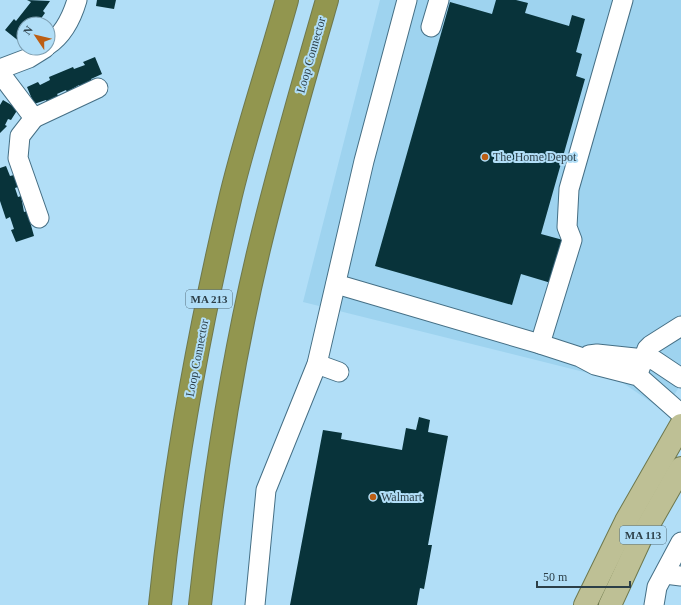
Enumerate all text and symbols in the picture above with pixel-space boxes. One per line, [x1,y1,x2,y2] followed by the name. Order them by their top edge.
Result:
[293,15,329,95] street label: Loop Connector
[16,16,56,56] north arrow
[21,24,35,37] text: N
[493,150,577,164] place label: The Home Depot
[480,152,490,162] marker: The Home Depot
[186,290,232,308] road number: MA 213
[183,318,211,398] street label: Loop Connector
[381,490,423,504] place label: Walmart
[368,492,378,502] marker: Walmart
[620,526,666,544] road number: MA 113
[537,563,630,589] scale bar
[543,570,568,584] text: 50 m

